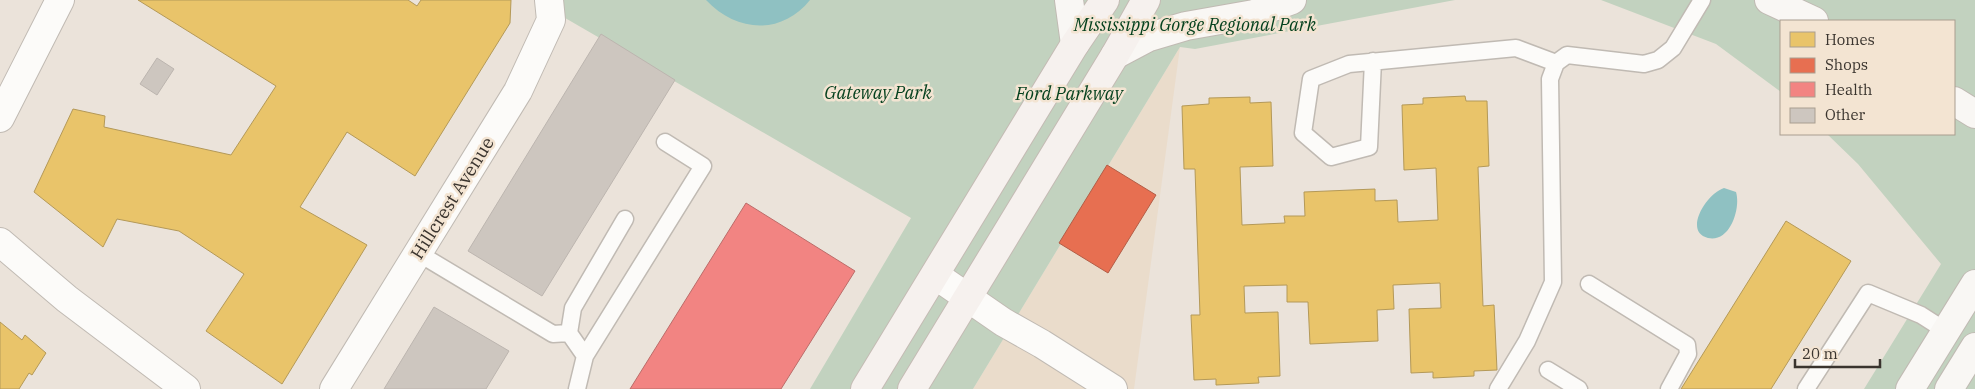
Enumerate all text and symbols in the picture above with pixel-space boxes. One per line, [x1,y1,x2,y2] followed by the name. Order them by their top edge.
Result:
[1073,13,1317,36] park label: Mississippi Gorge Regional Park
[1780,20,1955,135] legend
[1825,30,1875,49] text: Homes
[1825,55,1868,74] text: Shops
[1825,80,1872,99] text: Health
[824,81,932,104] park label: Gateway Park
[1014,82,1124,105] park label: Ford Parkway
[1825,105,1865,124] text: Other
[405,133,499,263] street label: Hillcrest Avenue
[1795,336,1880,368] scale bar
[1802,344,1838,363] text: 20 m

